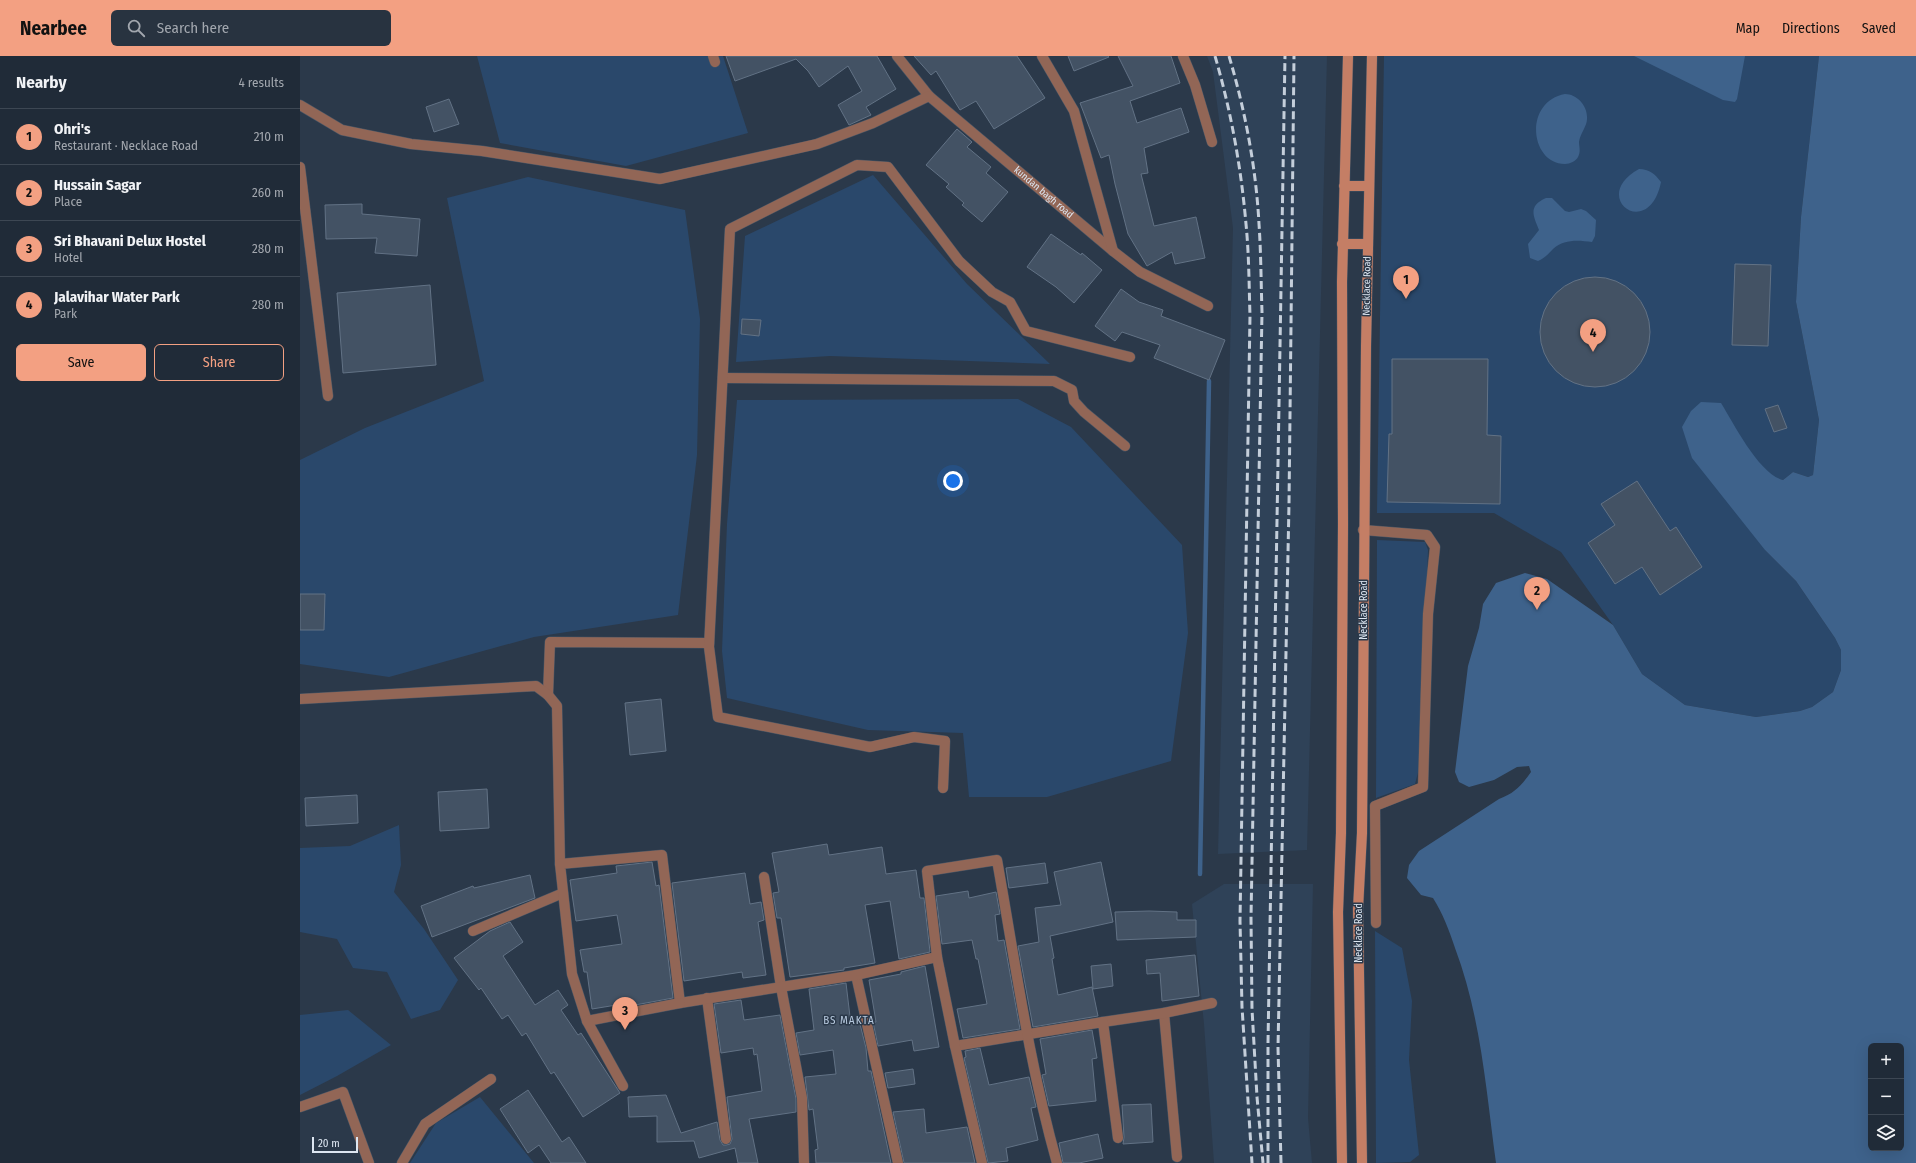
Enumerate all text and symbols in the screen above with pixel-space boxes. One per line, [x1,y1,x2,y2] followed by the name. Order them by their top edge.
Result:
[111,10,391,46] search box
[20,17,87,40] text: Nearbee
[125,17,147,39] icon: search
[157,19,229,37] text: Search here
[1736,20,1760,37] text: Map
[1782,20,1840,37] text: Directions
[1862,20,1896,37] text: Saved
[16,72,67,93] text: Nearby
[238,75,284,90] text: 4 results
[54,120,90,138] text: Ohri's
[26,129,32,144] text: 1
[254,129,284,144] text: 210 m
[54,138,198,153] text: Restaurant · Necklace Road
[1011,164,1076,221] street label: kundan bagh road
[54,176,141,194] text: Hussain Sagar
[26,185,32,200] text: 2
[252,185,284,200] text: 260 m
[54,194,82,209] text: Place
[54,232,206,250] text: Sri Bhavani Delux Hostel
[26,241,32,256] text: 3
[252,241,284,256] text: 280 m
[54,250,83,265] text: Hotel
[1360,256,1374,316] street label: Necklace Road
[1393,266,1419,299] pin: 1
[54,288,180,306] text: Jalavihar Water Park
[26,297,32,312] text: 4
[252,297,284,312] text: 280 m
[54,306,77,321] text: Park
[1580,319,1606,352] pin: 4
[16,344,146,381] button: Save
[154,344,284,381] button: Share
[943,471,963,491] your location
[1524,577,1550,610] pin: 2
[1358,580,1370,640] street label: Necklace Road
[1353,903,1365,963] street label: Necklace Road
[612,997,638,1030] pin: 3
[823,1014,875,1027] district label: BS MAKTA
[1868,1043,1904,1151] map controls
[1868,1043,1904,1079] button: +
[1868,1079,1904,1115] button: −
[1868,1115,1904,1151] button: layers
[312,1135,358,1154] scale bar
[318,1137,340,1150] text: 20 m

